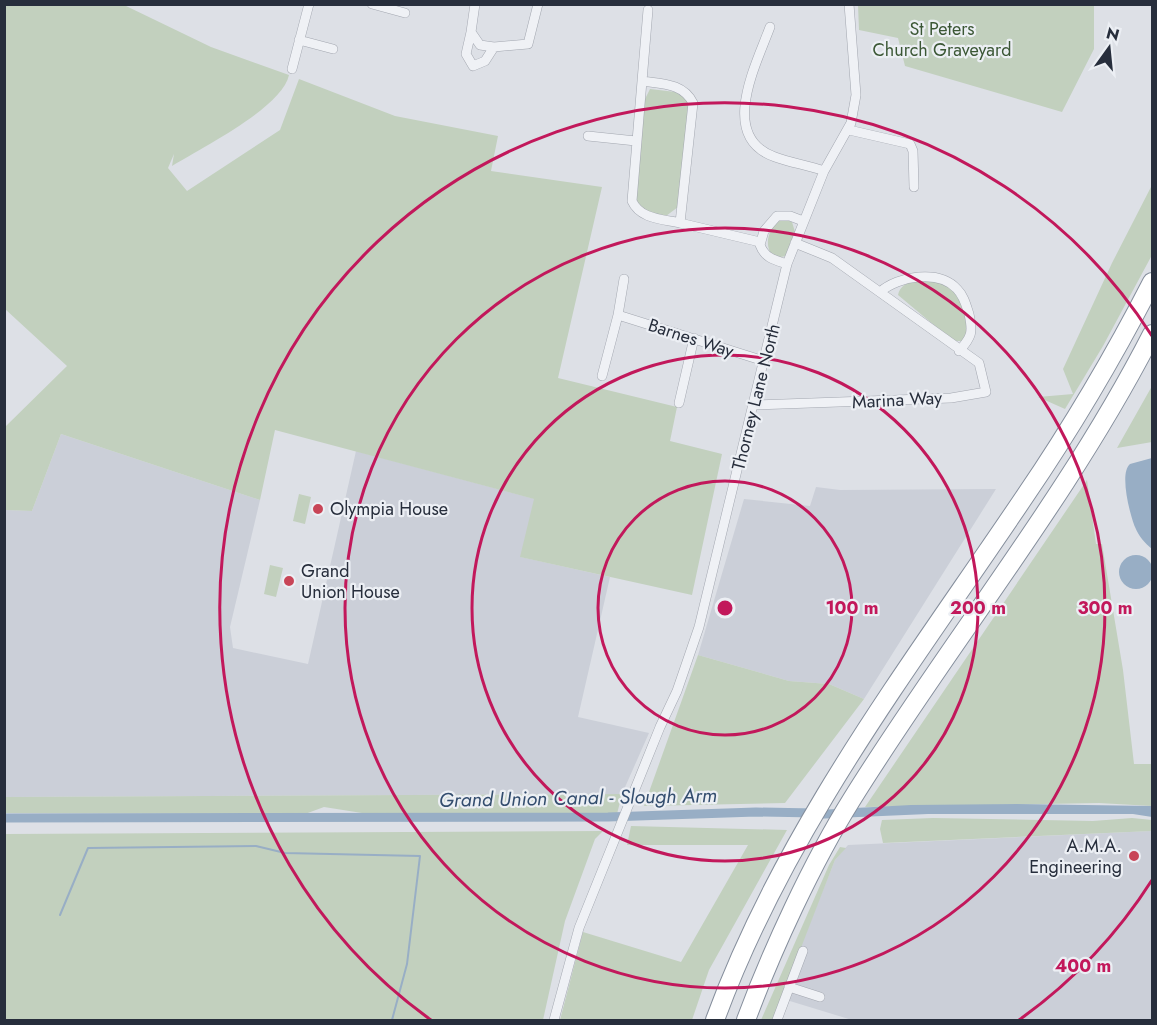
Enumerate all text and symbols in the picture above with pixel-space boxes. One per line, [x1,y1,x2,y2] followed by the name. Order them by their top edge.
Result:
[873,16,1011,63] park label: St Peters Church Graveyard
[1079,18,1139,78] north arrow
[1104,21,1122,47] text: N
[645,312,737,364] street label: Barnes Way
[725,321,787,473] street label: Thorney Lane North
[851,385,943,415] street label: Marina Way
[330,496,448,522] place label: Olympia House
[311,502,325,516] marker: Olympia House
[301,558,400,605] place label: Grand Union House
[282,574,296,588] marker: Grand Union House
[825,595,879,621] text: 100 m
[950,595,1006,621] text: 200 m
[1077,595,1133,621] text: 300 m
[715,598,735,618] centre of rings
[439,781,717,815] water label: Grand Union Canal - Slough Arm
[1029,833,1122,880] place label: A.M.A. Engineering
[1127,849,1141,863] marker: A.M.A. Engineering
[1055,953,1111,979] text: 400 m

